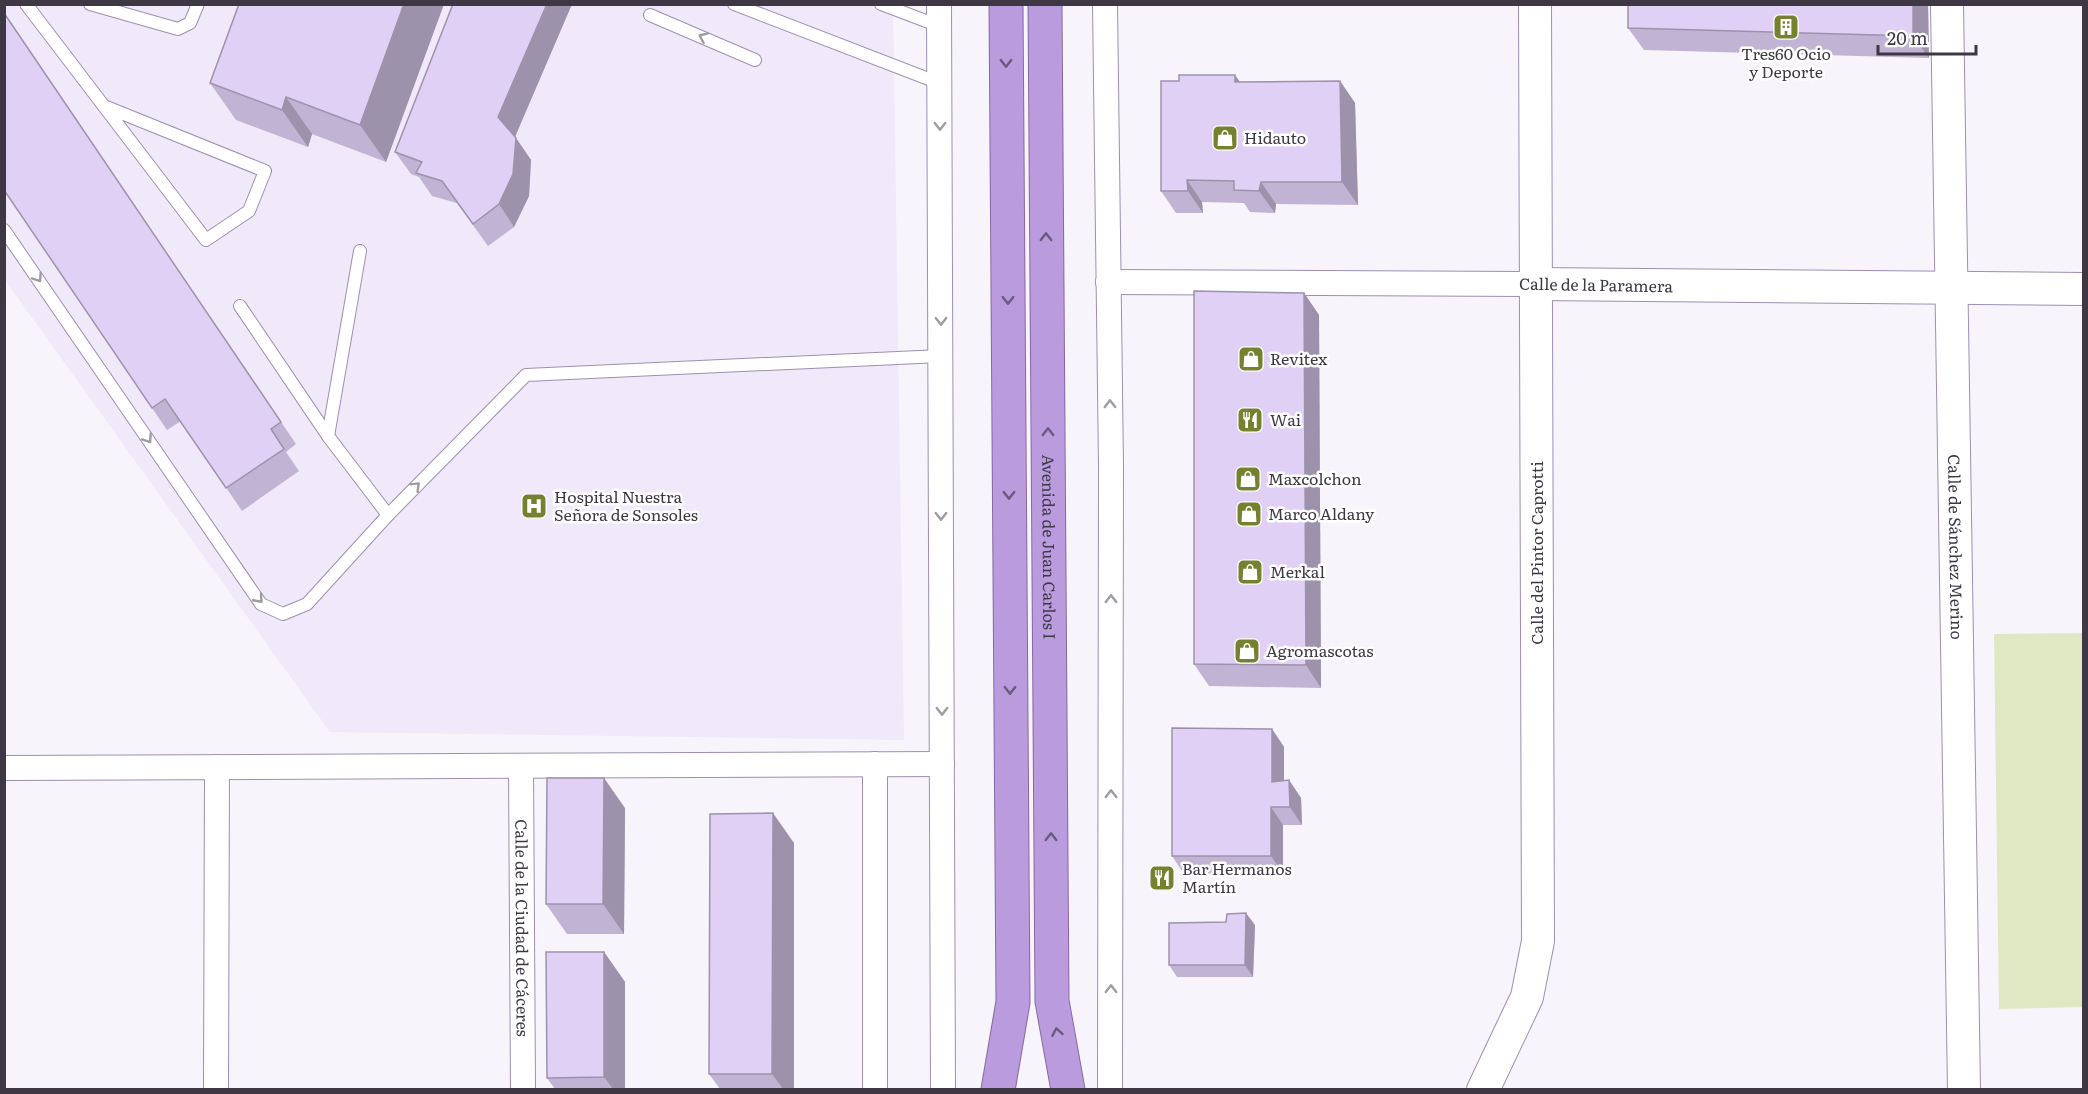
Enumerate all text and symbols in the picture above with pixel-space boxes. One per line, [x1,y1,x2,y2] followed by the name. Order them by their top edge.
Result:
[1771,12,1801,42] building icon: Tres60 Ocio y Deporte
[1878,18,1976,56] scale bar
[1887,24,1928,51] text: 20 m
[698,32,709,44] one-way arrow
[1741,41,1831,83] place label: Tres60 Ocio y Deporte
[1000,58,1012,67] one-way arrow
[934,121,946,130] one-way arrow
[1210,123,1240,153] shop icon: Hidauto
[1244,125,1306,149] place label: Hidauto
[1040,233,1052,242] one-way arrow
[1519,271,1674,297] street label: Calle de la Paramera
[31,272,42,283] one-way arrow
[1002,295,1014,304] one-way arrow
[935,316,947,325] one-way arrow
[1236,344,1266,374] shop icon: Revitex
[1270,346,1328,370] place label: Revitex
[1104,400,1116,409] one-way arrow
[1235,405,1265,435] restaurant icon: Wai
[1270,407,1301,431] place label: Wai
[1042,428,1054,437] one-way arrow
[141,432,152,443] one-way arrow
[1037,454,1062,640] street label: Avenida de Juan Carlos I
[1943,454,1970,640] street label: Calle de Sánchez Merino
[1524,461,1548,645] street label: Calle del Pintor Caprotti
[1233,464,1263,494] shop icon: Maxcolchon
[1268,466,1362,490] place label: Maxcolchon
[409,483,420,493] one-way arrow
[554,484,698,526] place label: Hospital Nuestra Señora de Sonsoles
[1003,490,1015,499] one-way arrow
[519,491,549,521] hospital icon: Hospital Nuestra Señora de Sonsoles
[1234,499,1264,529] shop icon: Marco Aldany
[1268,501,1375,525] place label: Marco Aldany
[935,511,947,520] one-way arrow
[1235,557,1265,587] shop icon: Merkal
[1270,559,1325,583] place label: Merkal
[252,592,263,602] one-way arrow
[1105,595,1117,604] one-way arrow
[1232,636,1262,666] shop icon: Agromascotas
[1266,638,1374,662] place label: Agromascotas
[1004,685,1017,694] one-way arrow
[936,706,948,715] one-way arrow
[1105,790,1117,799] one-way arrow
[510,819,536,1037] street label: Calle de la Ciudad de Cáceres
[1045,833,1057,842] one-way arrow
[1182,856,1292,898] place label: Bar Hermanos Martín
[1147,863,1177,893] restaurant icon: Bar Hermanos Martín
[1105,985,1117,994] one-way arrow
[1051,1027,1064,1037] one-way arrow

